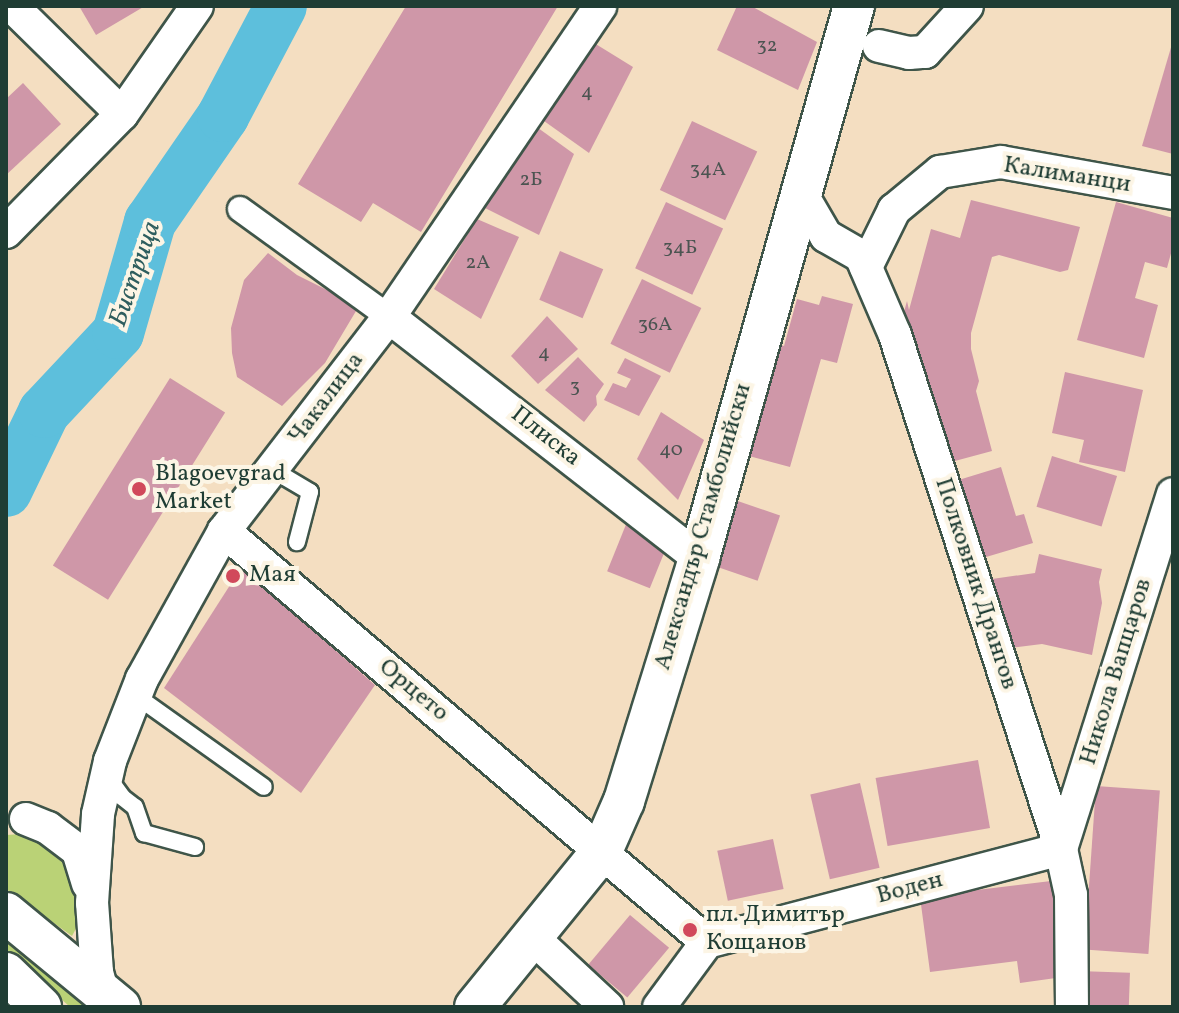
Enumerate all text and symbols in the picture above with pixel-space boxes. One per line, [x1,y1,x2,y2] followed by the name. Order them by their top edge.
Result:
[757,34,777,58] house number: 32
[581,80,593,104] house number: 4
[1001,152,1133,200] street label: Калиманци
[690,158,726,182] house number: 34А
[519,168,543,192] house number: 2Б
[104,218,168,330] water label: Бистрица
[663,236,697,260] house number: 34Б
[466,251,490,275] house number: 2А
[638,313,672,337] house number: 36А
[538,341,550,365] house number: 4
[283,347,371,451] street label: Чакалица
[570,375,580,399] house number: 3
[649,380,759,674] street label: Александър Стамболийски
[504,401,586,473] street label: Плиска
[659,438,683,462] house number: 40
[155,461,286,517] place label: Blagoevgrad Market
[927,475,1023,693] street label: Полковник Дрангов
[130,480,148,498] marker: Blagoevgrad Market
[249,562,296,590] place label: Мая
[224,567,242,585] marker: Мая
[1075,575,1159,769] street label: Никола Вапцаров
[372,654,454,728] street label: Орцето
[874,866,946,912] street label: Воден
[706,902,845,958] place label: пл. Димитър Кощанов
[681,921,699,939] marker: пл. Димитър Кощанов

